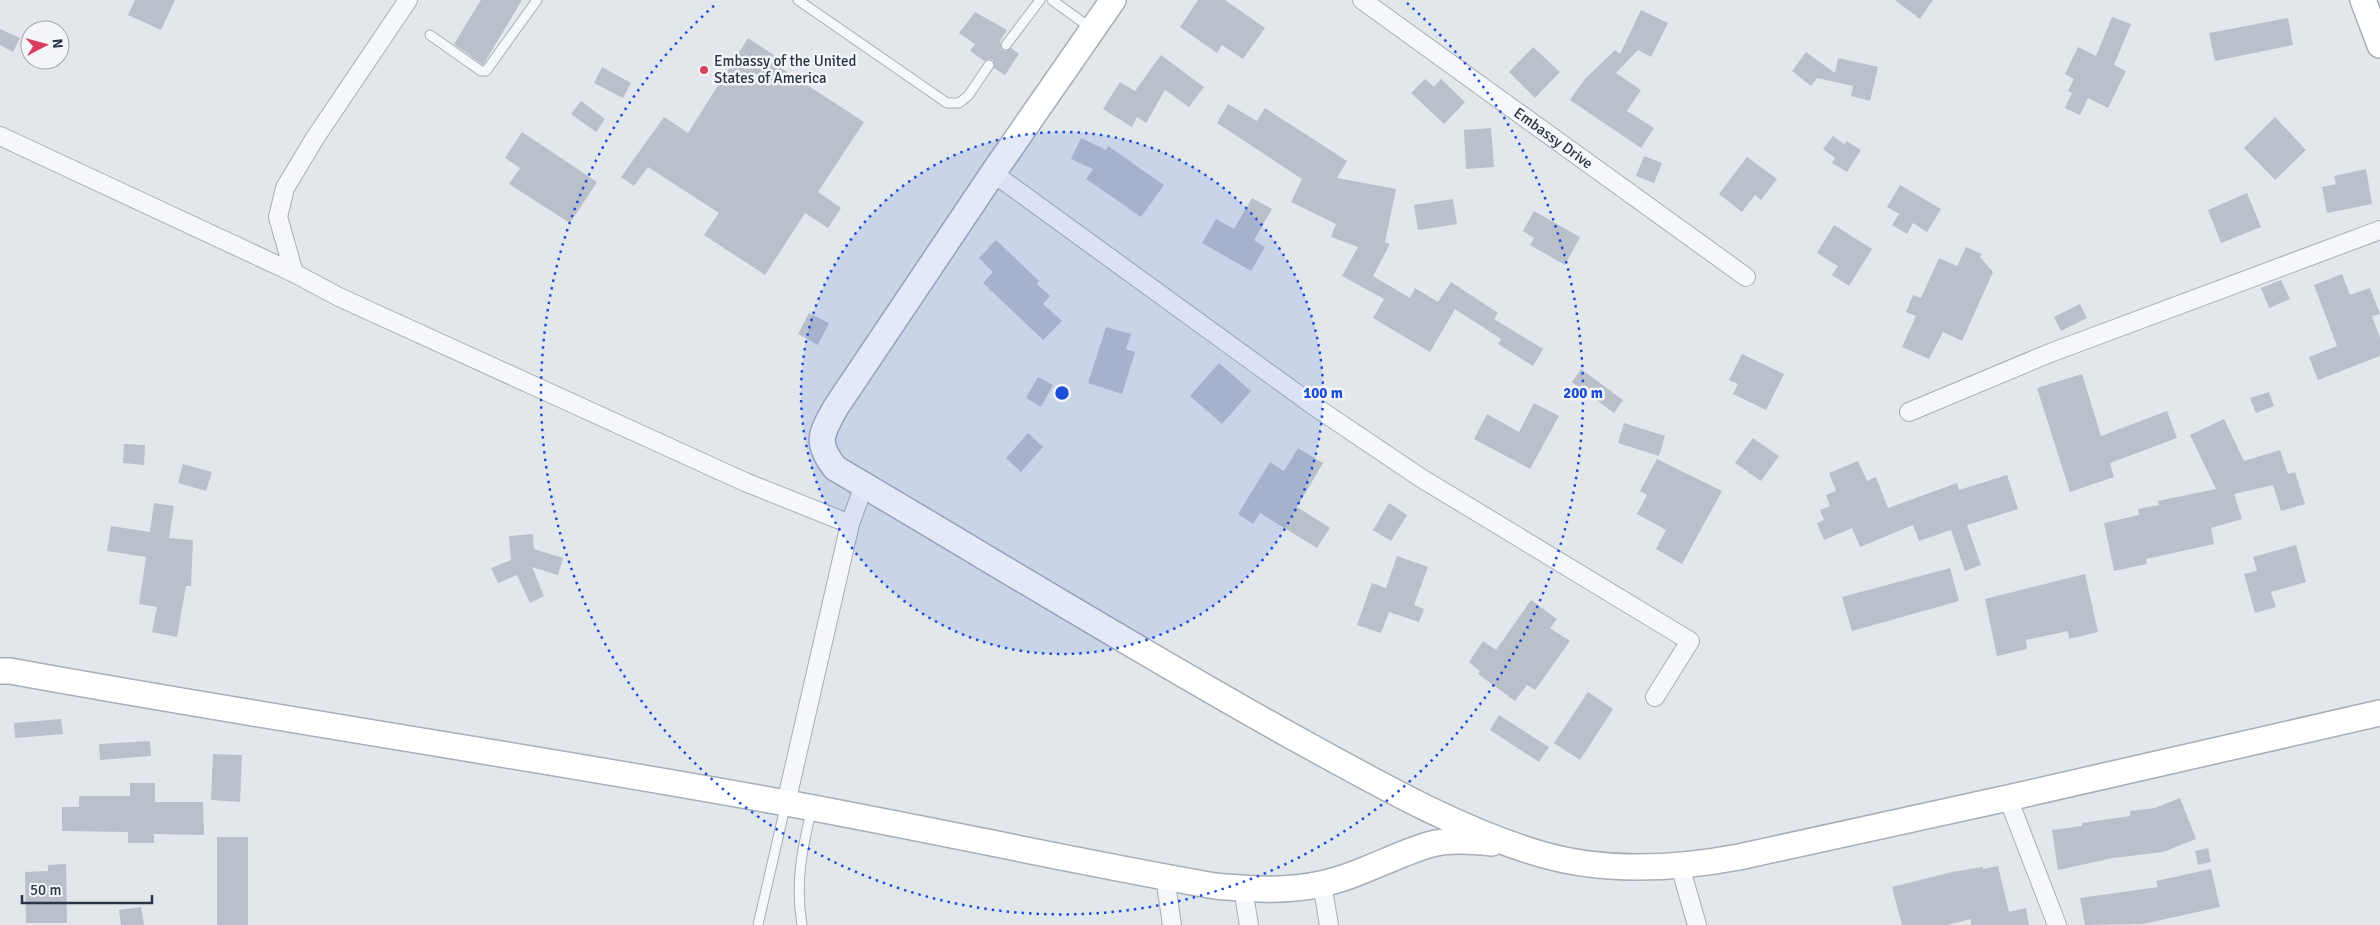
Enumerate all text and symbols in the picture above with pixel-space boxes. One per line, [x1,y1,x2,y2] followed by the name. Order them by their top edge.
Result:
[20,20,70,70] north arrow
[48,38,66,49] text: N
[714,52,856,87] place label: Embassy of the United States of America
[698,64,710,76] marker: Embassy of the United States of America
[1510,104,1596,173] street label: Embassy Drive
[1053,384,1071,402] centre of rings
[1303,384,1343,402] text: 100 m
[1563,384,1603,402] text: 200 m
[22,872,152,904] scale bar
[30,881,61,899] text: 50 m

